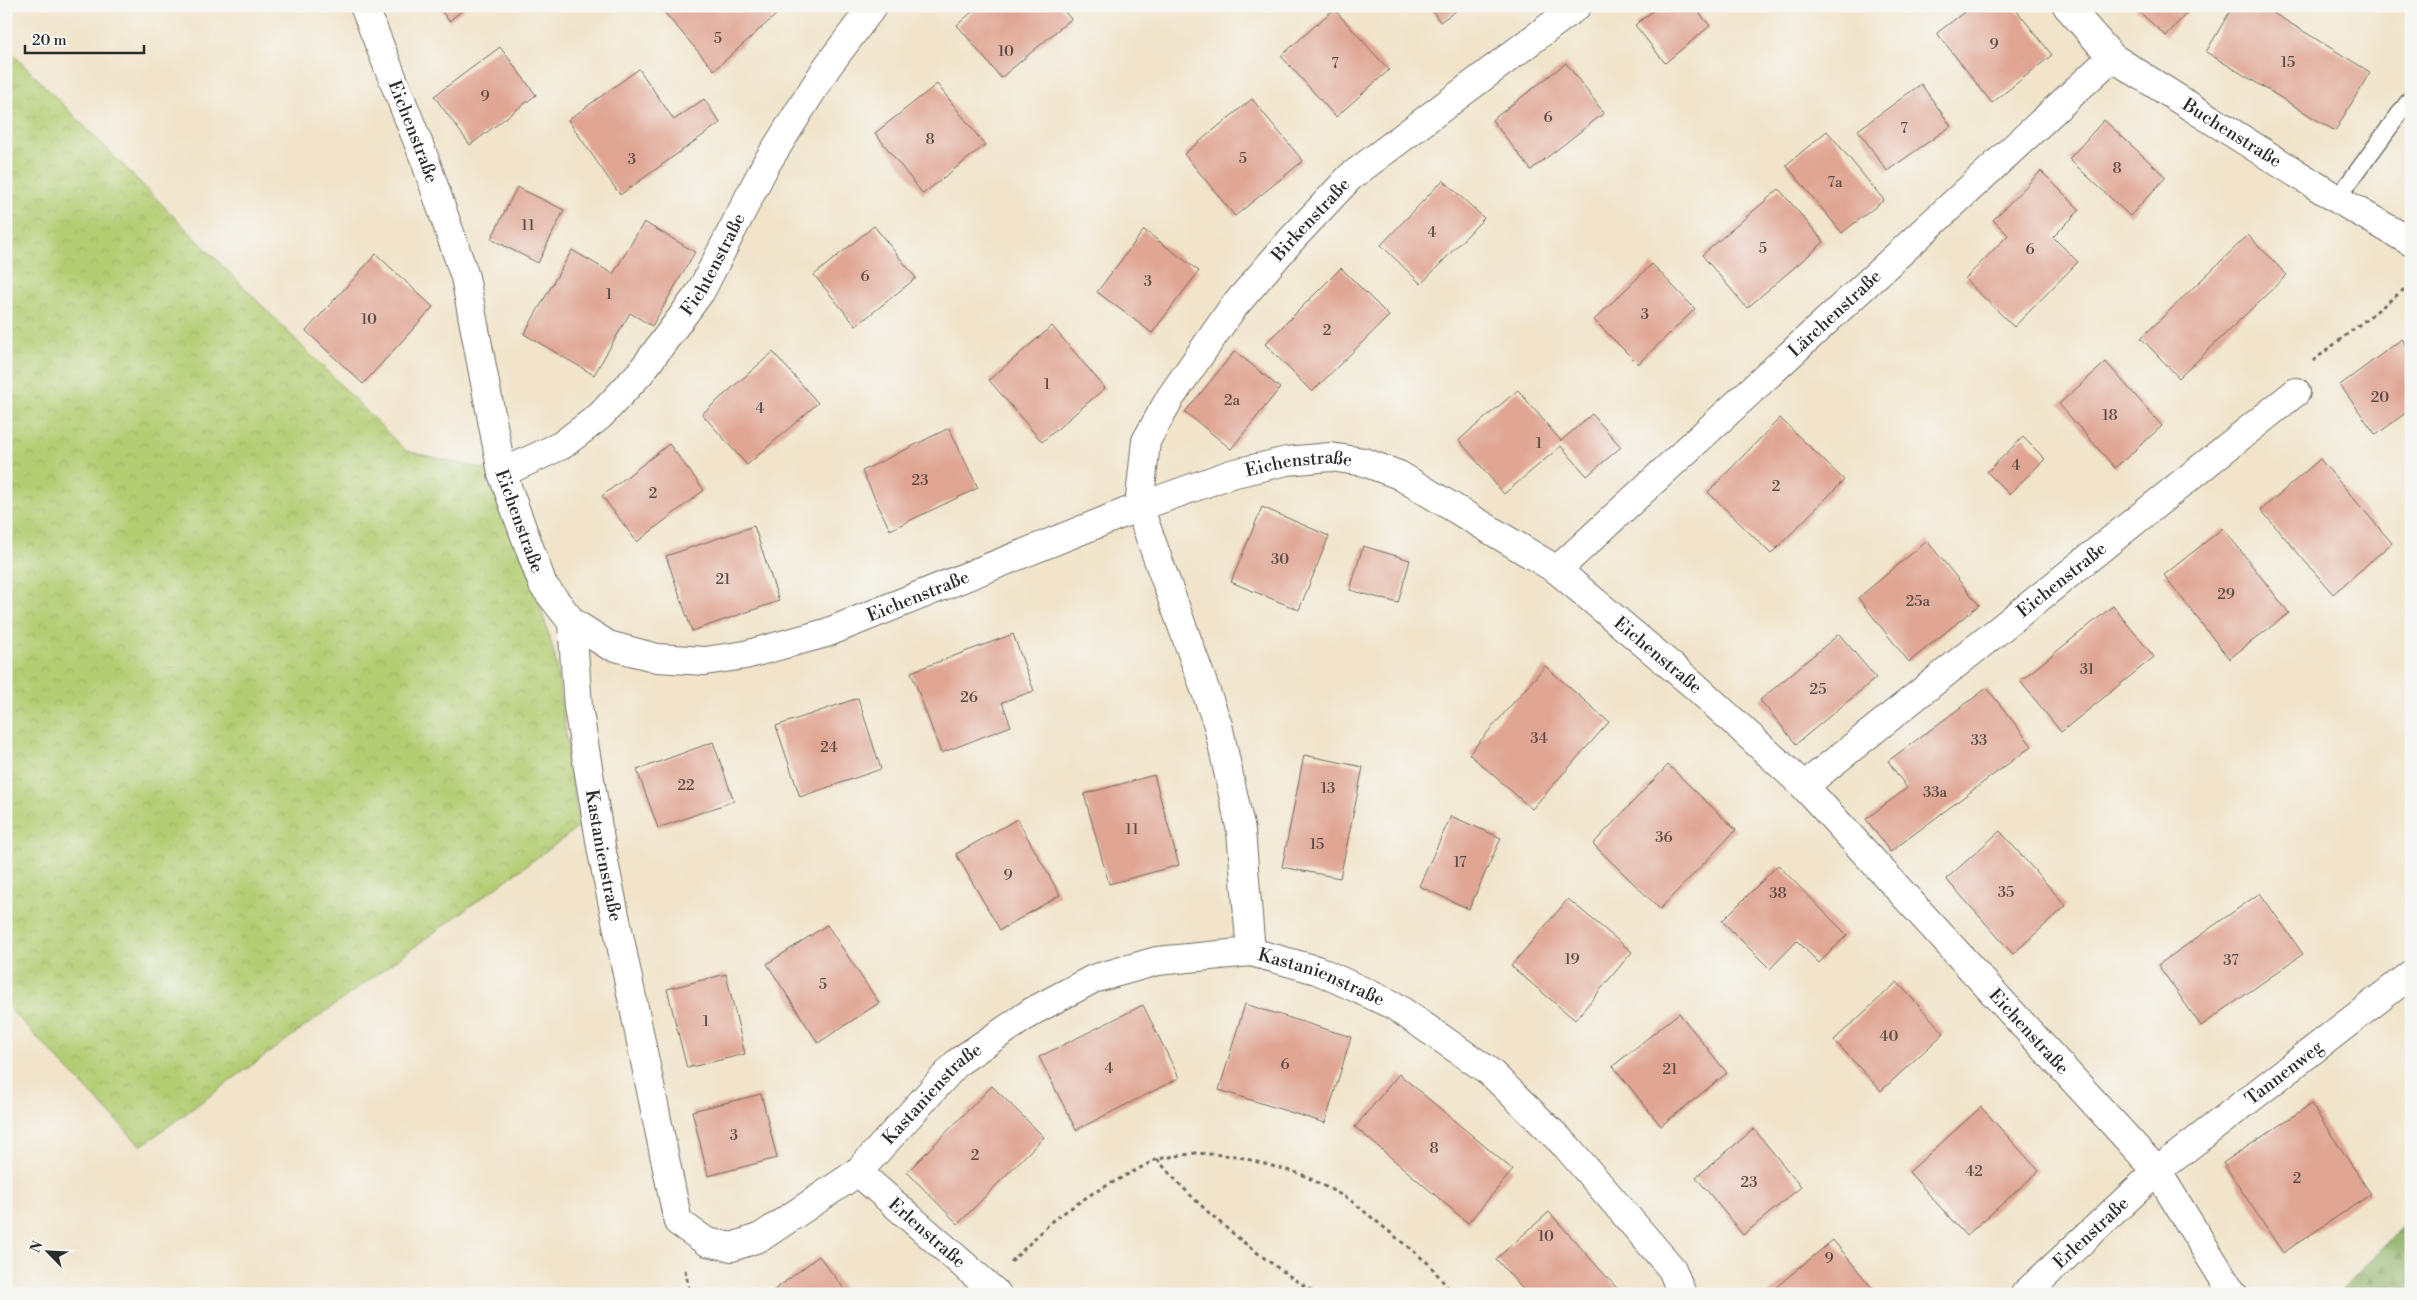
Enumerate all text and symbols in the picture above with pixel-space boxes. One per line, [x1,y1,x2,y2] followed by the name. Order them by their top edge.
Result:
[25,22,144,54] scale bar
[714,29,722,48] house number: 5
[32,31,67,50] text: 20 m
[1989,35,1999,54] house number: 9
[998,42,1014,61] house number: 10
[2281,53,2295,72] house number: 15
[1331,54,1339,73] house number: 7
[383,77,443,186] street label: Eichenstraße
[480,87,490,106] house number: 9
[2177,92,2286,173] street label: Buchenstraße
[1543,108,1553,127] house number: 6
[1900,119,1908,138] house number: 7
[925,130,935,149] house number: 8
[1239,149,1247,168] house number: 5
[628,150,636,169] house number: 3
[2112,159,2122,178] house number: 8
[1266,173,1355,267] street label: Birkenstraße
[1827,173,1843,192] house number: 7a
[675,209,750,320] street label: Fichtenstraße
[521,216,535,235] house number: 11
[1428,223,1437,242] house number: 4
[1759,239,1767,258] house number: 5
[2025,240,2035,259] house number: 6
[1783,265,1886,362] street label: Lärchenstraße
[860,267,870,286] house number: 6
[1144,272,1152,291] house number: 3
[606,285,613,304] house number: 1
[1641,305,1649,324] house number: 3
[361,310,377,329] house number: 10
[1323,321,1331,340] house number: 2
[1044,375,1051,394] house number: 1
[2371,388,2389,407] house number: 20
[1224,391,1240,410] house number: 2a
[756,399,765,418] house number: 4
[2102,406,2118,425] house number: 18
[1536,434,1543,453] house number: 1
[1243,445,1354,482] street label: Eichenstraße
[2012,456,2021,475] house number: 4
[490,466,549,576] street label: Eichenstraße
[912,471,928,490] house number: 23
[1772,477,1780,496] house number: 2
[649,484,657,503] house number: 2
[2012,537,2111,623] street label: Eichenstraße
[1271,550,1289,569] house number: 30
[863,565,972,627] street label: Eichenstraße
[715,570,731,589] house number: 21
[2217,585,2235,604] house number: 29
[1906,592,1931,611] house number: 25a
[1609,611,1707,699] street label: Eichenstraße
[2080,660,2095,679] house number: 31
[1810,680,1826,699] house number: 25
[960,688,978,707] house number: 26
[1530,729,1548,748] house number: 34
[1971,731,1987,750] house number: 33
[820,738,838,757] house number: 24
[677,776,695,795] house number: 22
[1321,779,1335,798] house number: 13
[1923,783,1947,802] house number: 33a
[580,788,627,924] street label: Kastanienstraße
[1125,820,1139,839] house number: 11
[1655,828,1673,847] house number: 36
[1310,835,1324,854] house number: 15
[1453,853,1467,872] house number: 17
[1003,866,1013,885] house number: 9
[1998,883,2014,902] house number: 35
[1769,884,1787,903] house number: 38
[1255,943,1388,1011] street label: Kastanienstraße
[1564,950,1580,969] house number: 19
[2223,951,2239,970] house number: 37
[819,975,827,994] house number: 5
[1984,984,2074,1079] street label: Eichenstraße
[703,1012,710,1031] house number: 1
[1880,1027,1898,1046] house number: 40
[2240,1035,2328,1110] street label: Tannenweg
[877,1038,986,1149] street label: Kastanienstraße
[1280,1055,1290,1074] house number: 6
[1105,1059,1114,1078] house number: 4
[1662,1060,1678,1079] house number: 21
[730,1126,738,1145] house number: 3
[1429,1139,1439,1158] house number: 8
[971,1146,979,1165] house number: 2
[1965,1162,1983,1181] house number: 42
[2293,1169,2301,1188] house number: 2
[1741,1173,1757,1192] house number: 23
[2048,1192,2134,1274] street label: Erlenstraße
[884,1193,971,1273] street label: Erlenstraße
[1538,1227,1554,1246] house number: 10
[22,1228,72,1278] north arrow
[27,1238,48,1256] text: N
[1824,1249,1834,1268] house number: 9

